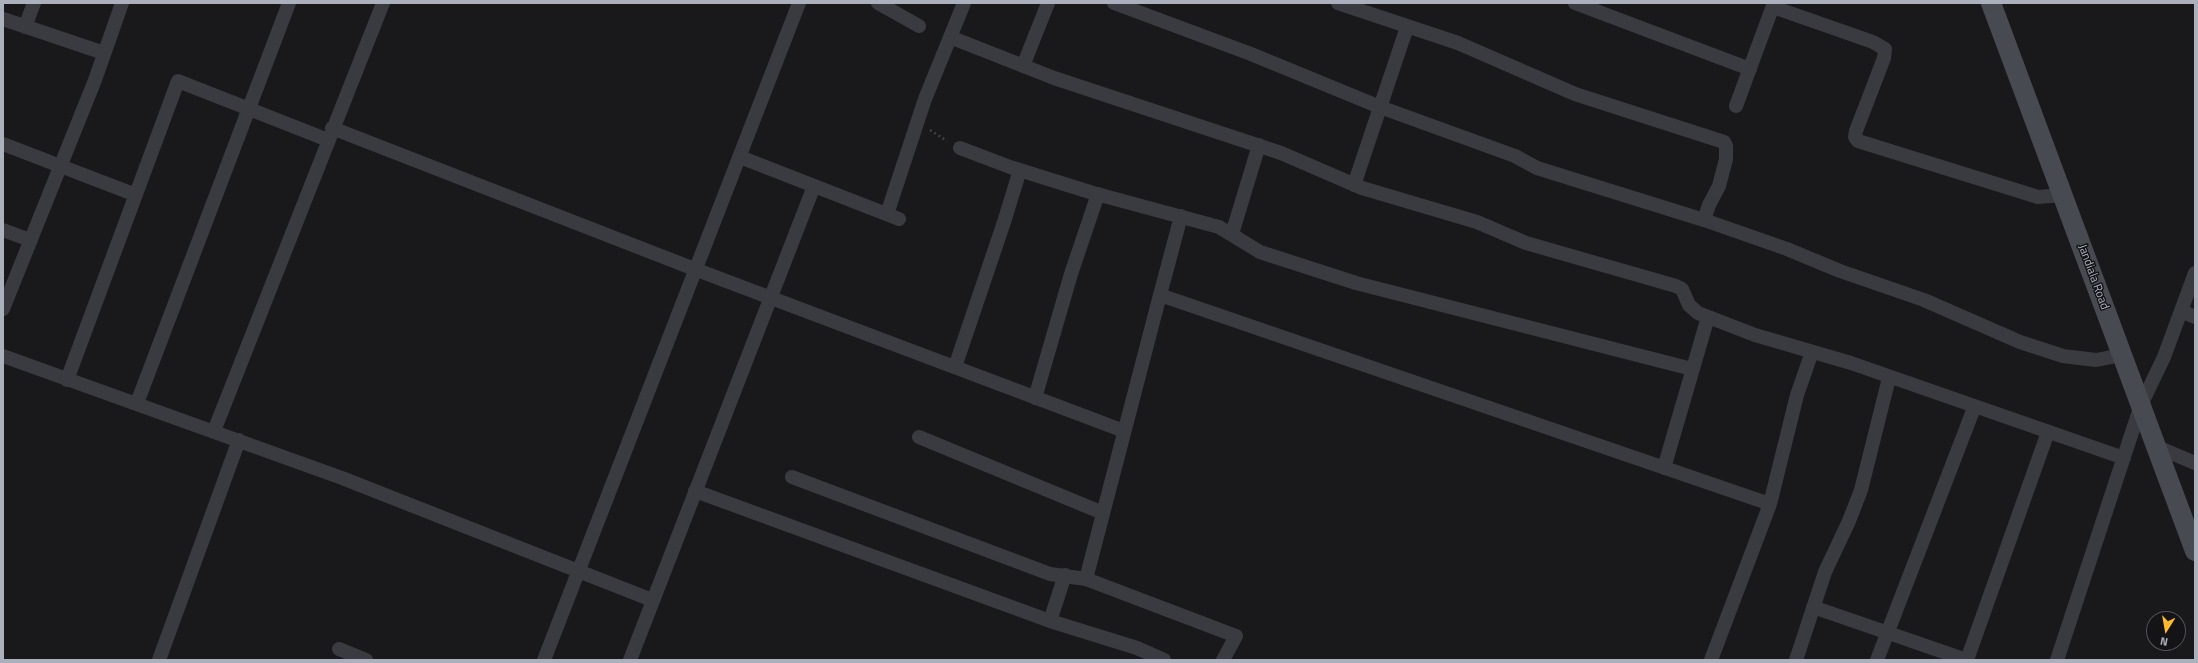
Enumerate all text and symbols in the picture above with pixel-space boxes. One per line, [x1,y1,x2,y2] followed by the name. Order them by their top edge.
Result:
[2075,242,2111,312] street label: Jandiala Road
[2146,611,2186,651] north arrow
[2159,633,2169,650] text: N

